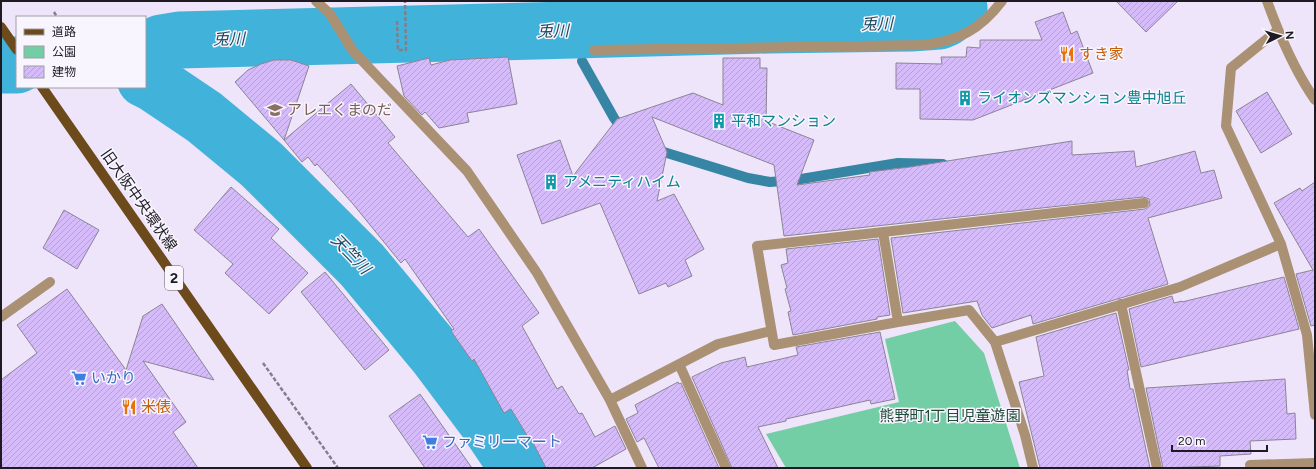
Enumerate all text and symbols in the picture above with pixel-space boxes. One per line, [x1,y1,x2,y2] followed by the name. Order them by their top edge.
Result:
[861,14,895,34] water label: 兎川
[16,16,146,88] legend
[1260,16,1300,56] north arrow
[537,21,571,41] water label: 兎川
[52,25,76,39] text: 道路
[213,29,247,49] water label: 兎川
[1283,30,1296,40] text: N
[52,45,76,59] text: 公園
[1058,45,1076,63] restaurant icon: すき家
[1079,45,1124,63] place label: すき家
[52,65,76,79] text: 建物
[956,89,974,107] building icon: ライオンズマンション豊中旭丘
[977,89,1187,107] place label: ライオンズマンション豊中旭丘
[266,101,284,119] school or university icon: アレエくまのだ
[287,101,392,119] place label: アレエくまのだ
[710,112,728,130] building icon: 平和マンション
[731,112,836,130] place label: 平和マンション
[97,146,181,254] street label: 旧大阪中央環状線
[542,173,560,191] building icon: アメニティハイム
[563,173,681,191] place label: アメニティハイム
[327,230,376,279] water label: 天竺川
[165,266,183,290] road number: 2
[70,369,88,387] supermarket icon: いかり
[91,369,136,387] place label: いかり
[120,398,138,416] restaurant icon: 米俵
[141,398,171,416] place label: 米俵
[879,407,1021,425] park label: 熊野町1丁目児童遊園
[1172,427,1267,453] scale bar
[421,433,439,451] supermarket icon: ファミリーマート
[442,433,562,451] place label: ファミリーマート
[1178,434,1206,448] text: 20 m

